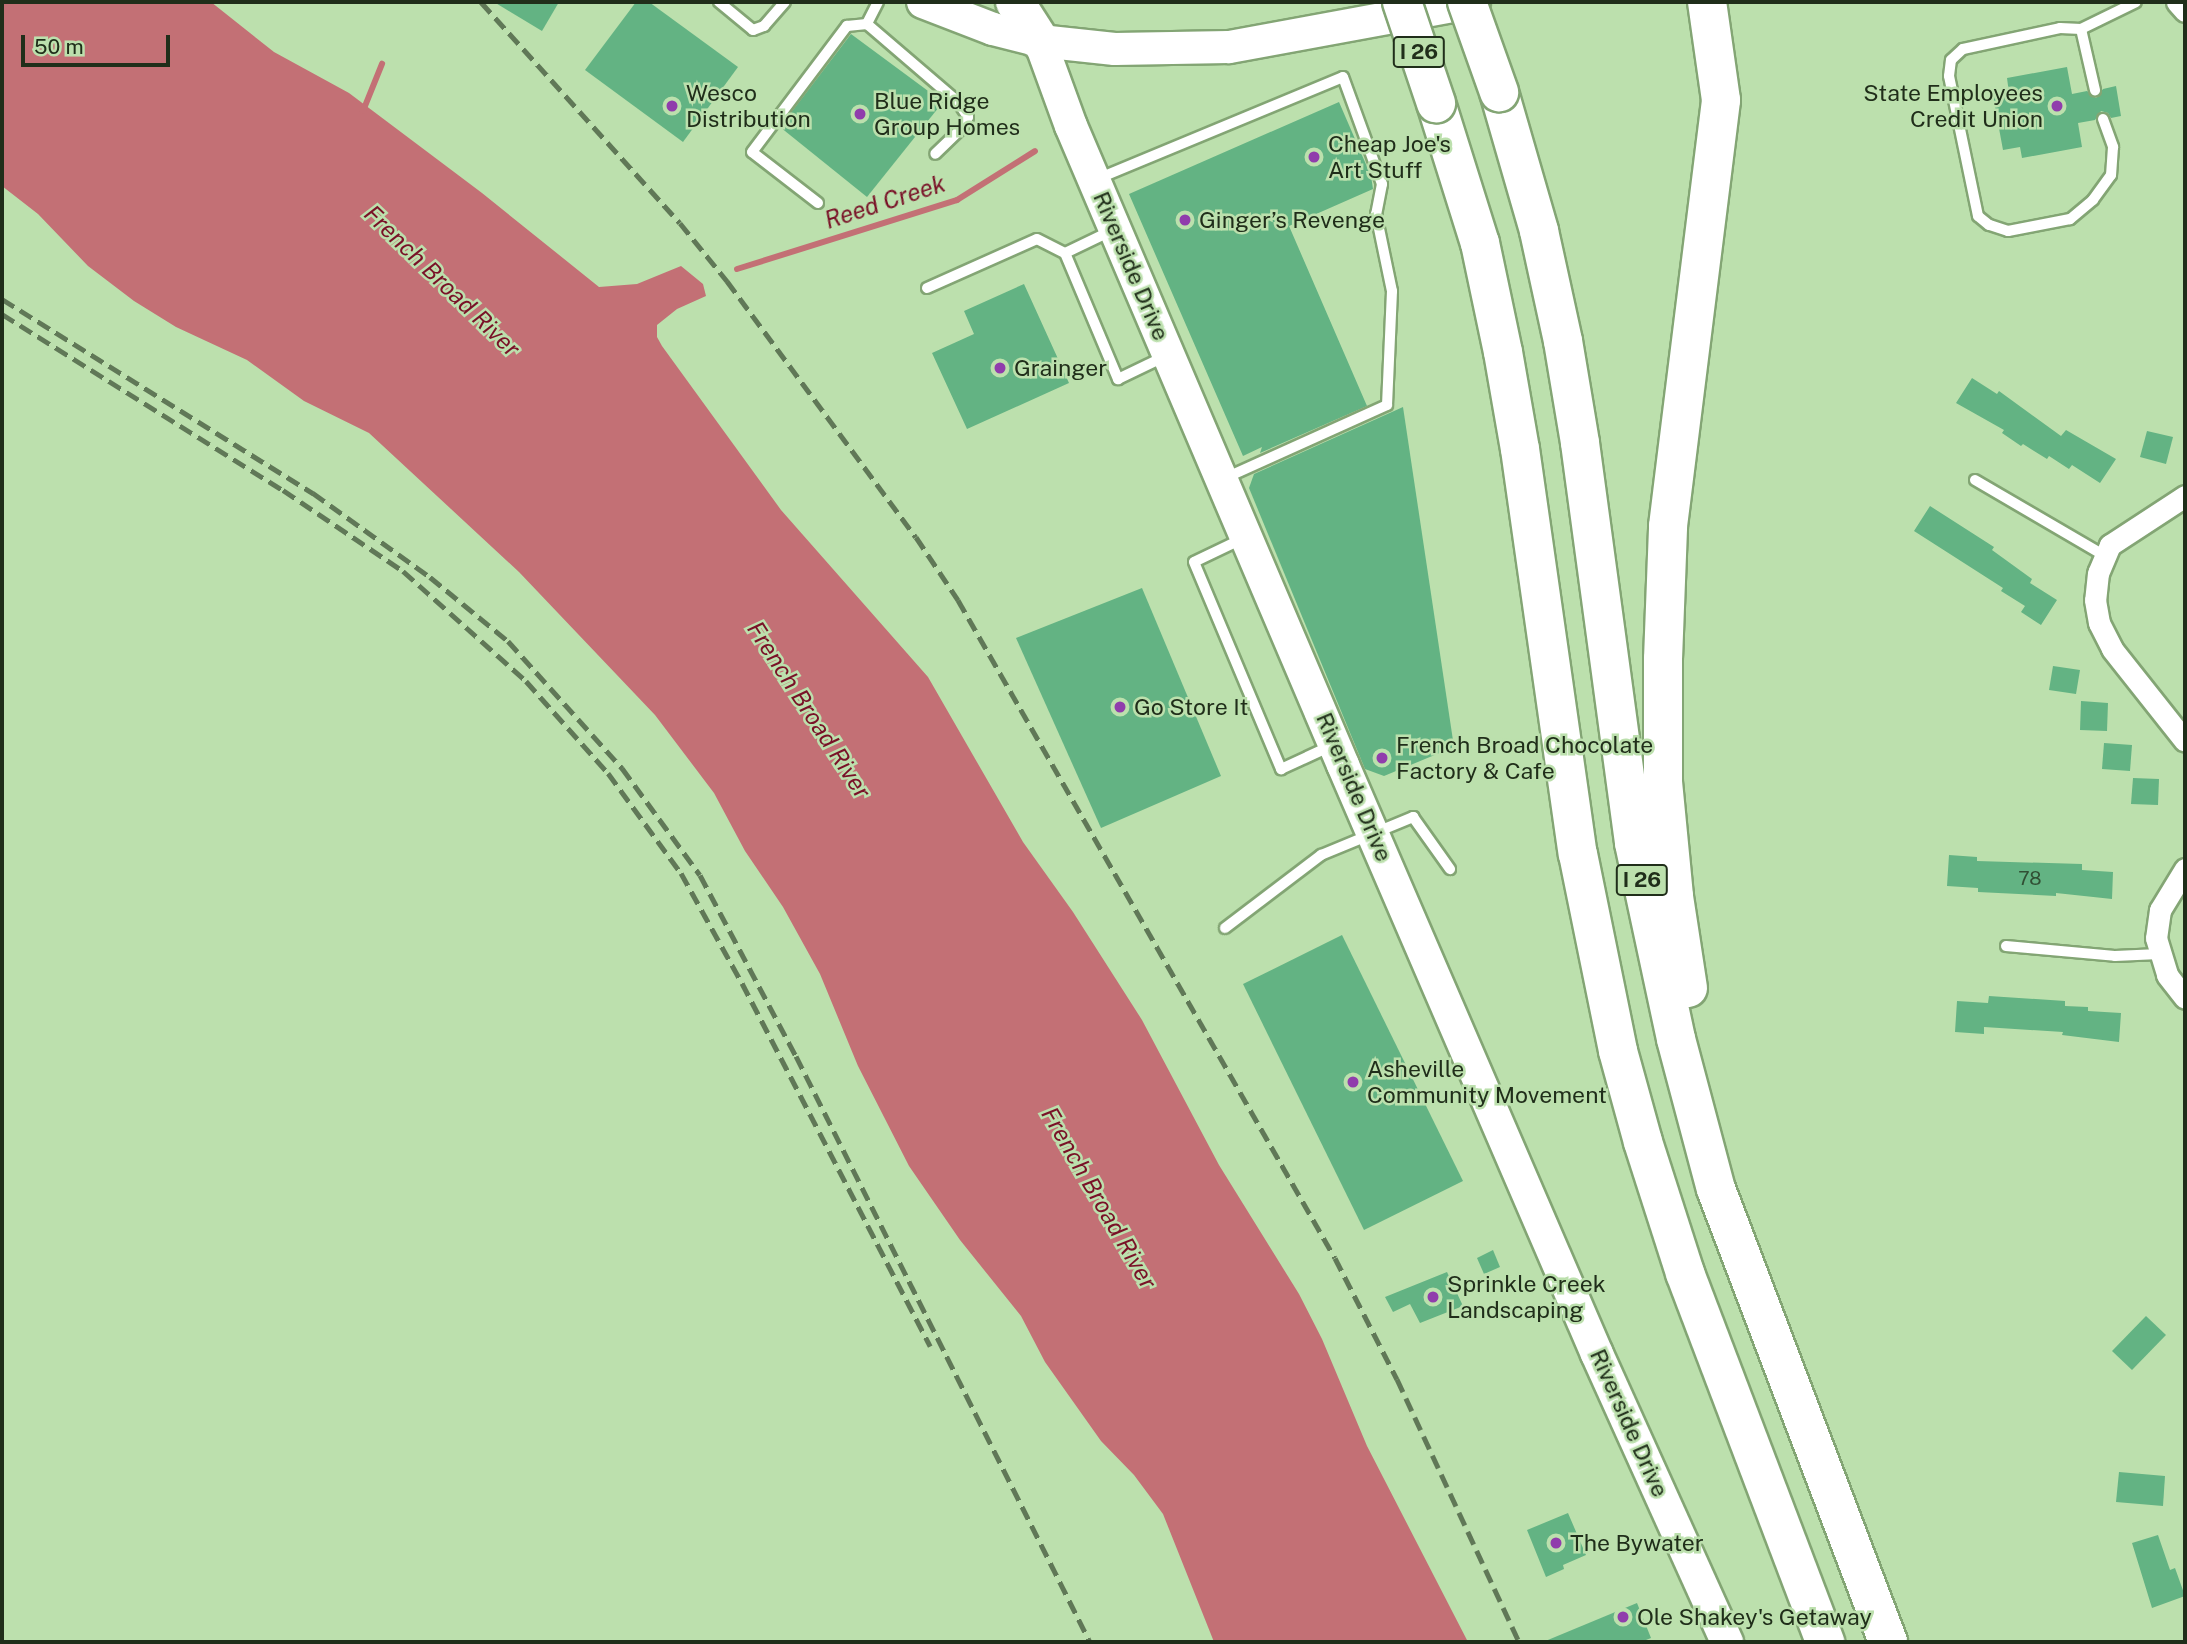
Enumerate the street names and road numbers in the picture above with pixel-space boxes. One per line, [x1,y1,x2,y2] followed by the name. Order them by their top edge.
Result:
[1393,34,1445,70] road number: I 26
[1087,187,1175,345] street label: Riverside Drive
[1310,708,1398,866] street label: Riverside Drive
[1616,862,1668,898] road number: I 26
[1584,1345,1674,1501] street label: Riverside Drive

